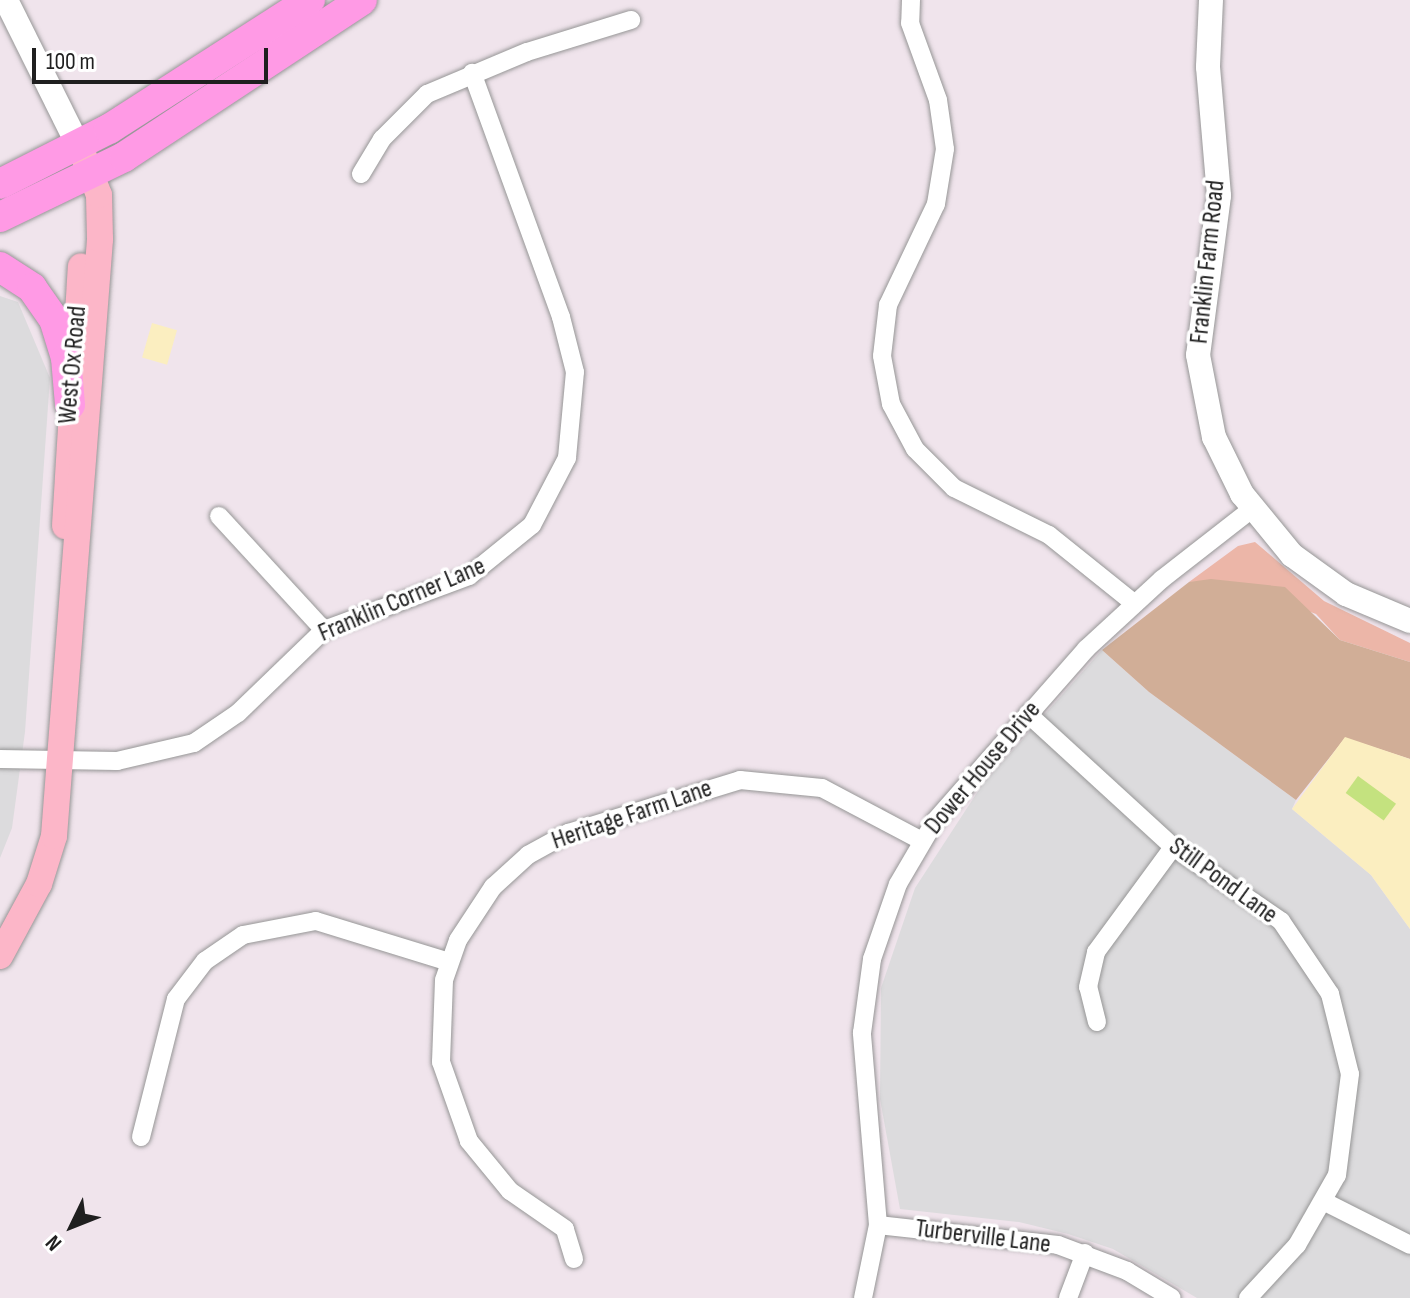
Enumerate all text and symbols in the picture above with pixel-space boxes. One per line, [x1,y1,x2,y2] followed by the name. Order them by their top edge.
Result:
[36,32,272,82] scale bar
[46,47,95,76] text: 100 m
[1184,179,1232,345] street label: Franklin Farm Road
[52,305,94,425] street label: West Ox Road
[314,551,490,649] street label: Franklin Corner Lane
[918,695,1048,841] street label: Dower House Drive
[548,773,716,857] street label: Heritage Farm Lane
[1163,831,1283,931] street label: Still Pond Lane
[32,1186,112,1266] north arrow
[913,1213,1053,1261] street label: Turberville Lane
[40,1229,68,1256] text: N

